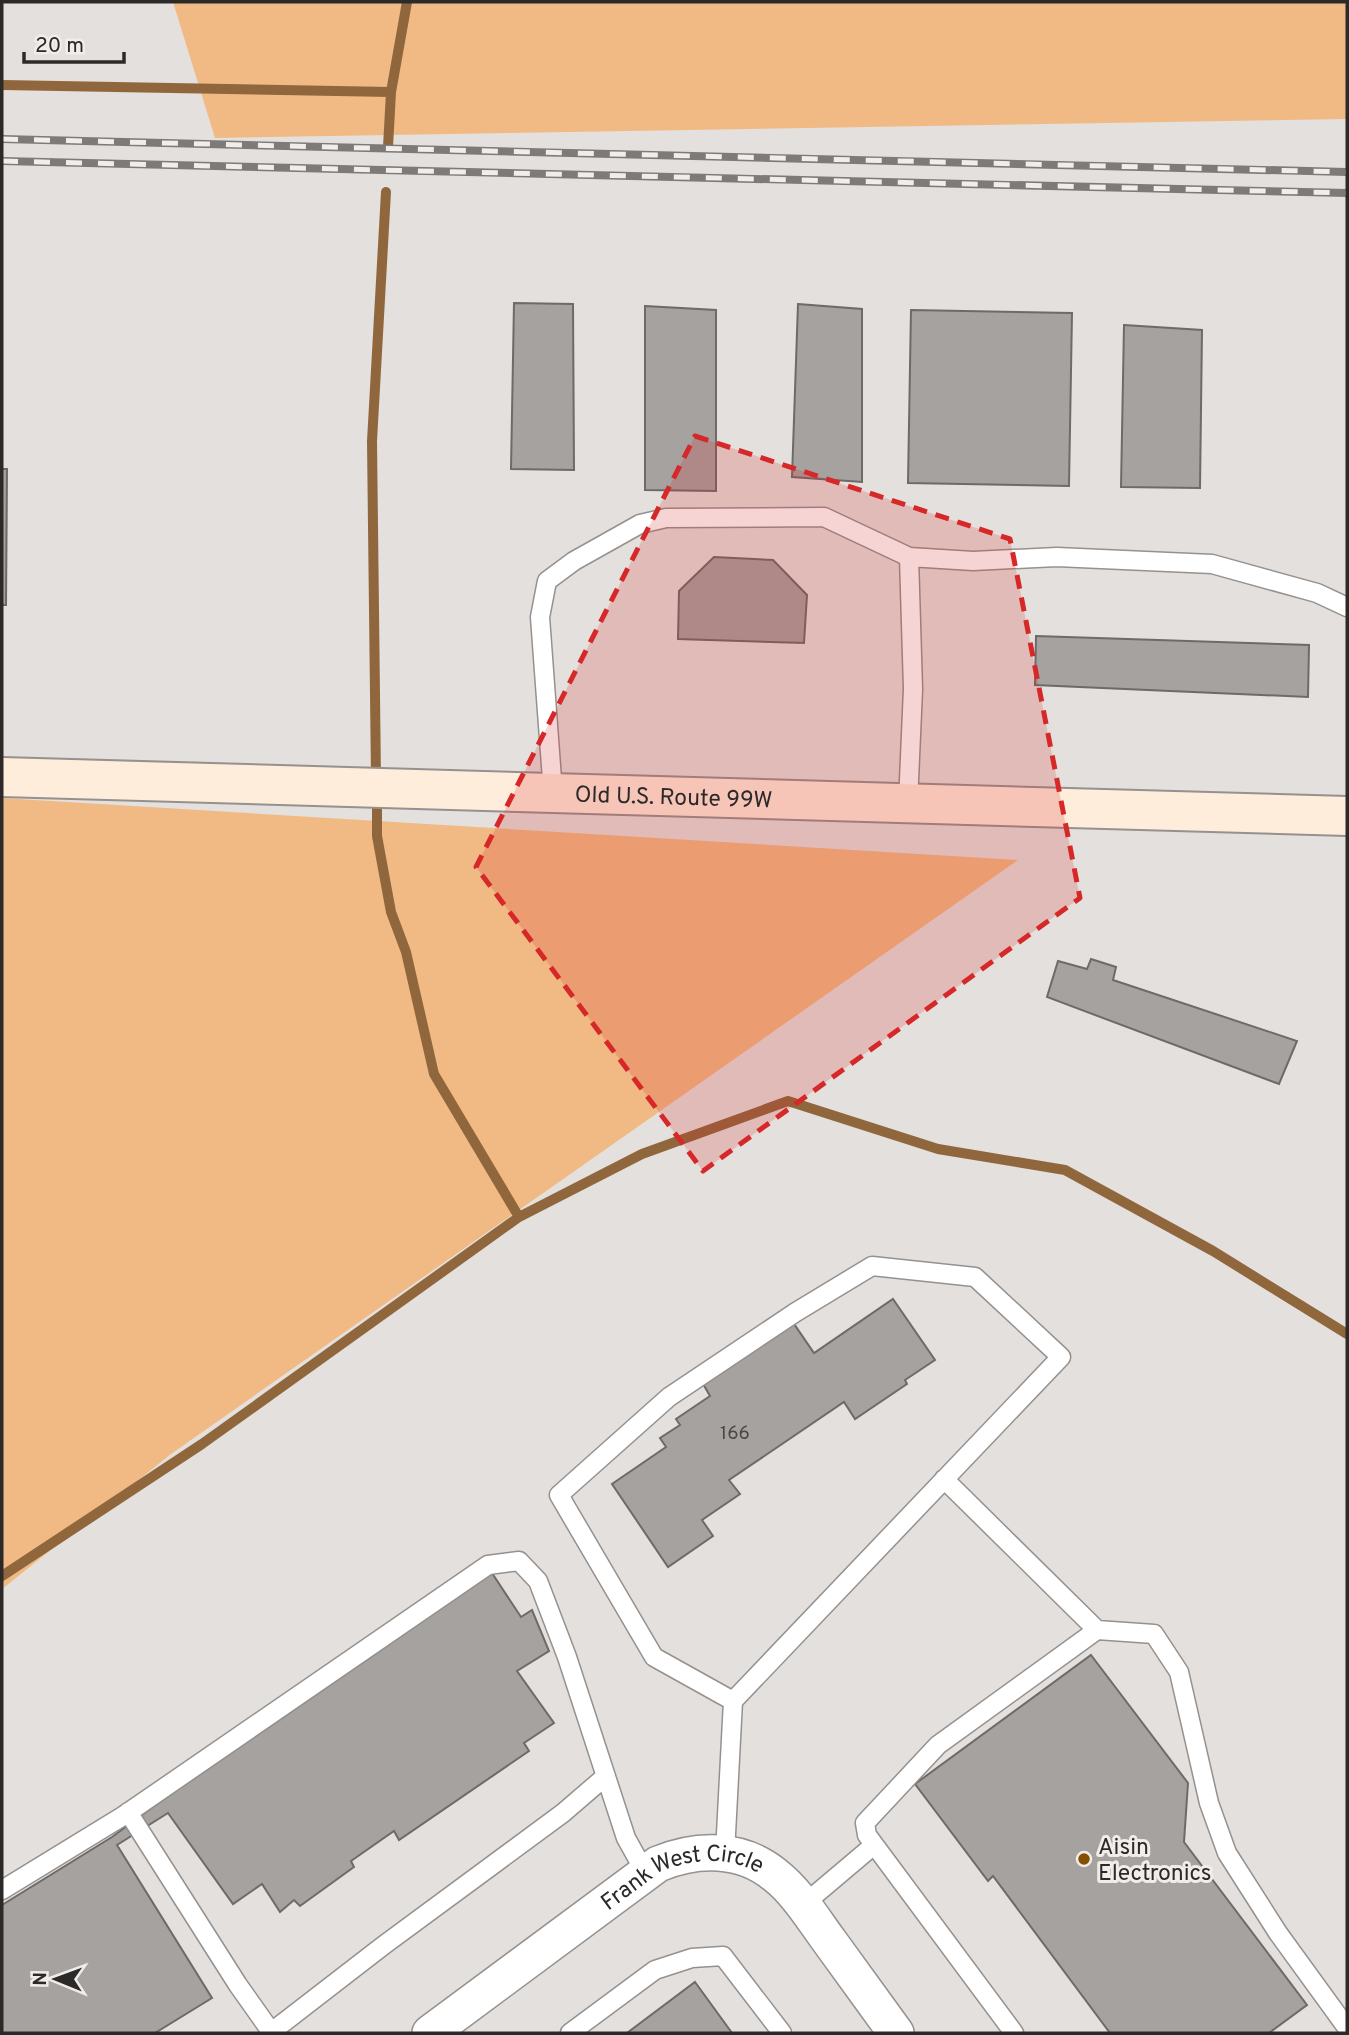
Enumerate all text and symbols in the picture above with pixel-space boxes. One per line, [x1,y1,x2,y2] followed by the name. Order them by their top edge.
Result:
[24,21,124,65] scale bar
[35,33,84,60] text: 20 m
[574,782,773,816] street label: Old U.S. Route 99W
[720,1422,750,1446] house number: 166
[1098,1834,1212,1889] place label: Aisin Electronics
[596,1841,768,1918] street label: Frank West Circle
[1076,1851,1092,1867] marker: Aisin Electronics
[21,1944,91,2014] north arrow
[29,1972,53,1986] text: N

